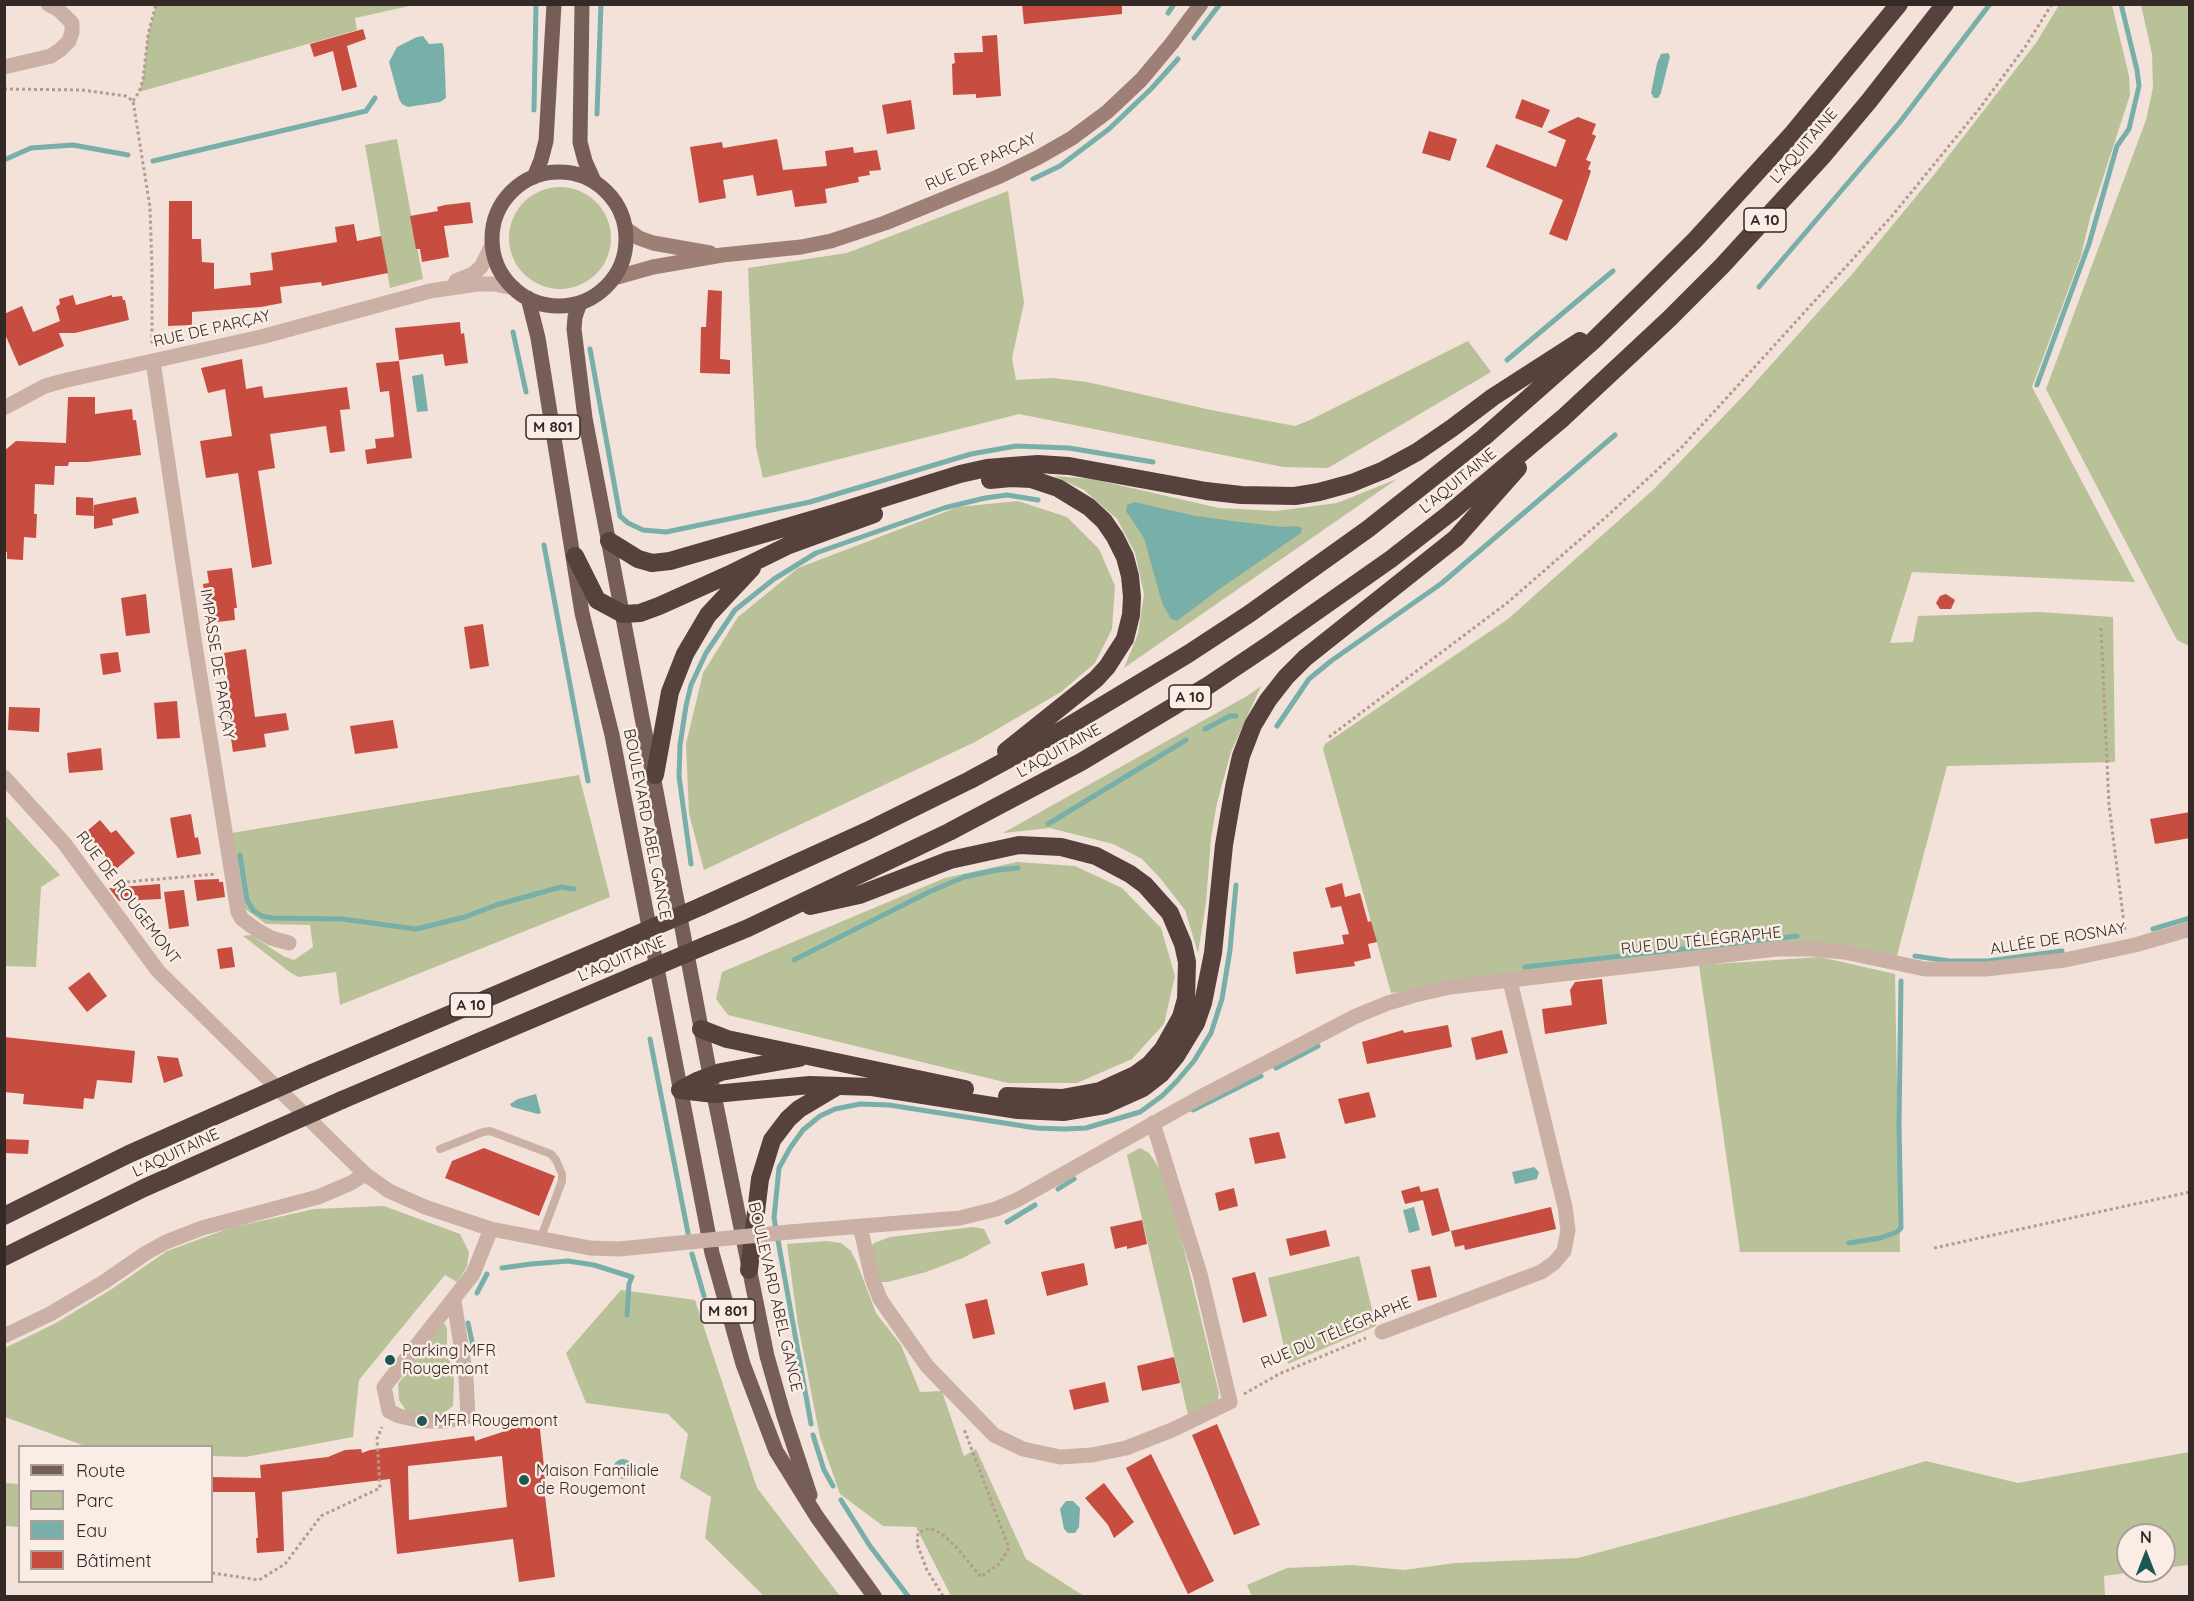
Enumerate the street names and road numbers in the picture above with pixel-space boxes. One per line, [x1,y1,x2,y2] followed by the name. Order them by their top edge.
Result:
[1766,104,1842,188] street label: L'AQUITAINE
[923,129,1039,195] street label: RUE DE PARÇAY
[1744,208,1786,232] road number: A 10
[152,306,272,352] street label: RUE DE PARÇAY
[526,415,580,439] road number: M 801
[1416,444,1500,518] street label: L'AQUITAINE
[196,587,238,741] street label: IMPASSE DE PARÇAY
[1169,685,1211,709] road number: A 10
[1013,720,1105,782] street label: L'AQUITAINE
[619,727,675,921] street label: BOULEVARD ABEL GANCE
[72,828,184,968] street label: RUE DE ROUGEMONT
[1989,919,2127,959] street label: ALLÉE DE ROSNAY
[1620,923,1782,959] street label: RUE DU TÉLÉGRAPHE
[575,932,669,986] street label: L'AQUITAINE
[450,993,492,1017] road number: A 10
[130,1125,222,1181] street label: L'AQUITAINE
[744,1200,806,1394] street label: BOULEVARD ABEL GANCE
[1258,1293,1414,1373] street label: RUE DU TÉLÉGRAPHE
[701,1299,755,1323] road number: M 801

